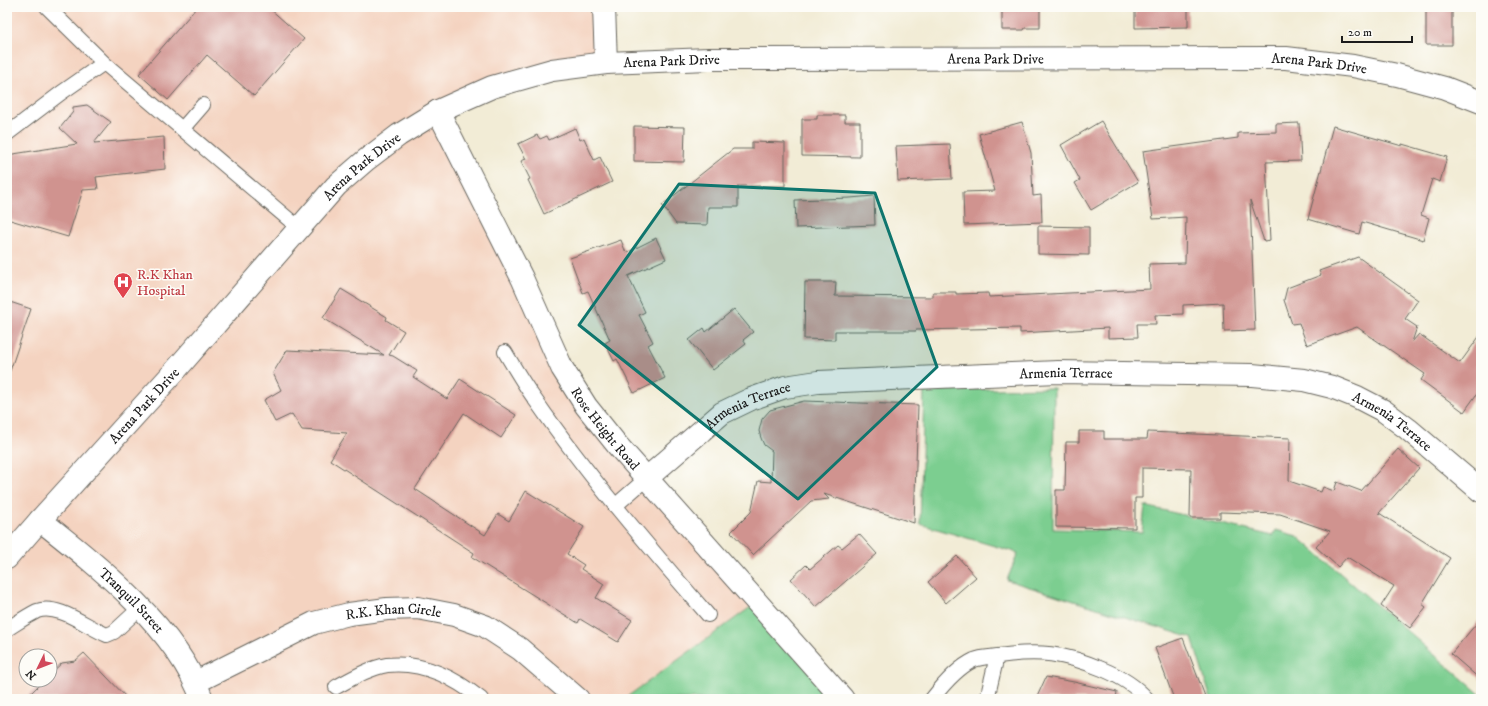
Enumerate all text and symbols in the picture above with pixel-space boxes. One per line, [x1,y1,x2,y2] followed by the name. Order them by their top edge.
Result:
[1342,18,1412,44] scale bar
[1348,25,1372,40] text: 20 m
[947,50,1044,69] street label: Arena Park Drive
[1271,50,1369,79] street label: Arena Park Drive
[623,51,720,72] street label: Arena Park Drive
[319,129,405,205] street label: Arena Park Drive
[137,266,194,300] place label: R.K Khan Hospital
[112,271,134,299] hospital icon: R.K Khan Hospital
[105,364,184,448] street label: Arena Park Drive
[1019,364,1113,384] street label: Armenia Terrace
[702,378,792,434] street label: Armenia Terrace
[566,384,643,474] street label: Rose Height Road
[1349,388,1436,456] street label: Armenia Terrace
[95,564,168,638] street label: Tranquil Street
[345,600,443,624] street label: R.K. Khan Circle
[18,648,58,688] north arrow
[23,666,40,682] text: N

